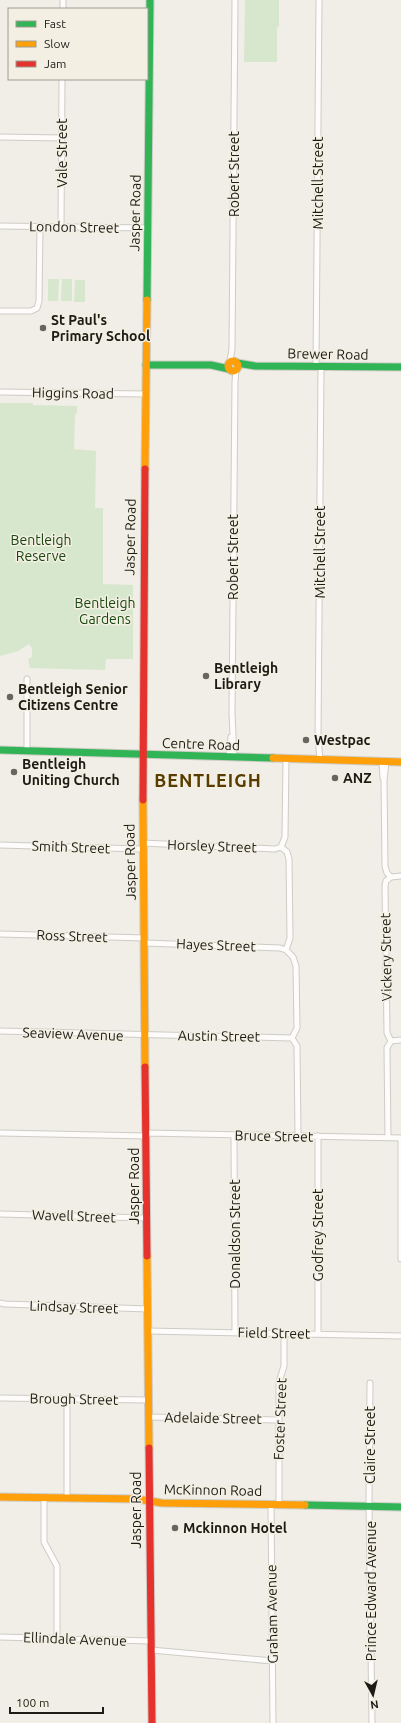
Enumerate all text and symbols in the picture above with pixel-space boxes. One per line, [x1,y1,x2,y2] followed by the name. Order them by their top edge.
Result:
[8,8,148,80] legend
[44,17,66,30] text: Fast
[44,37,70,50] text: Slow
[44,57,66,70] text: Jam
[54,118,70,188] street label: Vale Street
[226,131,242,217] street label: Robert Street
[310,136,326,229] street label: Mitchell Street
[126,174,144,252] street label: Jasper Road
[29,218,120,236] street label: London Street
[51,312,150,344] place label: St Paul's Primary School
[38,323,48,333] marker: St Paul's Primary School
[287,345,369,363] street label: Brewer Road
[32,384,114,402] street label: Higgins Road
[121,498,139,576] street label: Jasper Road
[312,505,328,598] street label: Mitchell Street
[225,514,241,600] street label: Robert Street
[11,532,71,564] park label: Bentleigh Reserve
[75,595,135,627] park label: Bentleigh Gardens
[214,660,278,692] place label: Bentleigh Library
[201,671,211,681] marker: Bentleigh Library
[18,681,128,713] place label: Bentleigh Senior Citizens Centre
[5,692,15,702] marker: Bentleigh Senior Citizens Centre
[314,732,370,748] place label: Westpac
[162,735,240,753] street label: Centre Road
[301,735,311,745] marker: Westpac
[22,756,120,788] place label: Bentleigh Uniting Church
[9,767,19,777] marker: Bentleigh Uniting Church
[154,770,262,790] district label: BENTLEIGH
[343,770,372,786] place label: ANZ
[330,773,340,783] marker: ANZ
[121,823,139,901] street label: Jasper Road
[167,836,258,856] street label: Horsley Street
[31,838,111,856] street label: Smith Street
[377,912,395,1001] street label: Vickery Street
[36,927,108,945] street label: Ross Street
[176,936,257,954] street label: Hayes Street
[22,1024,124,1044] street label: Seaview Avenue
[178,1027,261,1045] street label: Austin Street
[235,1127,314,1145] street label: Bruce Street
[126,1148,142,1224] street label: Jasper Road
[227,1179,243,1289] street label: Donaldson Street
[310,1188,326,1282] street label: Godfrey Street
[32,1207,117,1225] street label: Wavell Street
[29,1297,119,1317] street label: Lindsay Street
[238,1324,311,1342] street label: Field Street
[271,1377,289,1460] street label: Foster Street
[30,1390,119,1408] street label: Brough Street
[362,1405,378,1484] street label: Claire Street
[164,1409,262,1427] street label: Adelaide Street
[128,1472,144,1548] street label: Jasper Road
[164,1481,262,1499] street label: McKinnon Road
[183,1520,287,1536] place label: Mckinnon Hotel
[363,1521,379,1661] street label: Prince Edward Avenue
[170,1523,180,1533] marker: Mckinnon Hotel
[263,1564,281,1664] street label: Graham Avenue
[23,1629,127,1649] street label: Ellindale Avenue
[353,1675,393,1715] north arrow
[10,1689,103,1715] scale bar
[16,1696,49,1709] text: 100 m
[369,1698,379,1711] text: N

